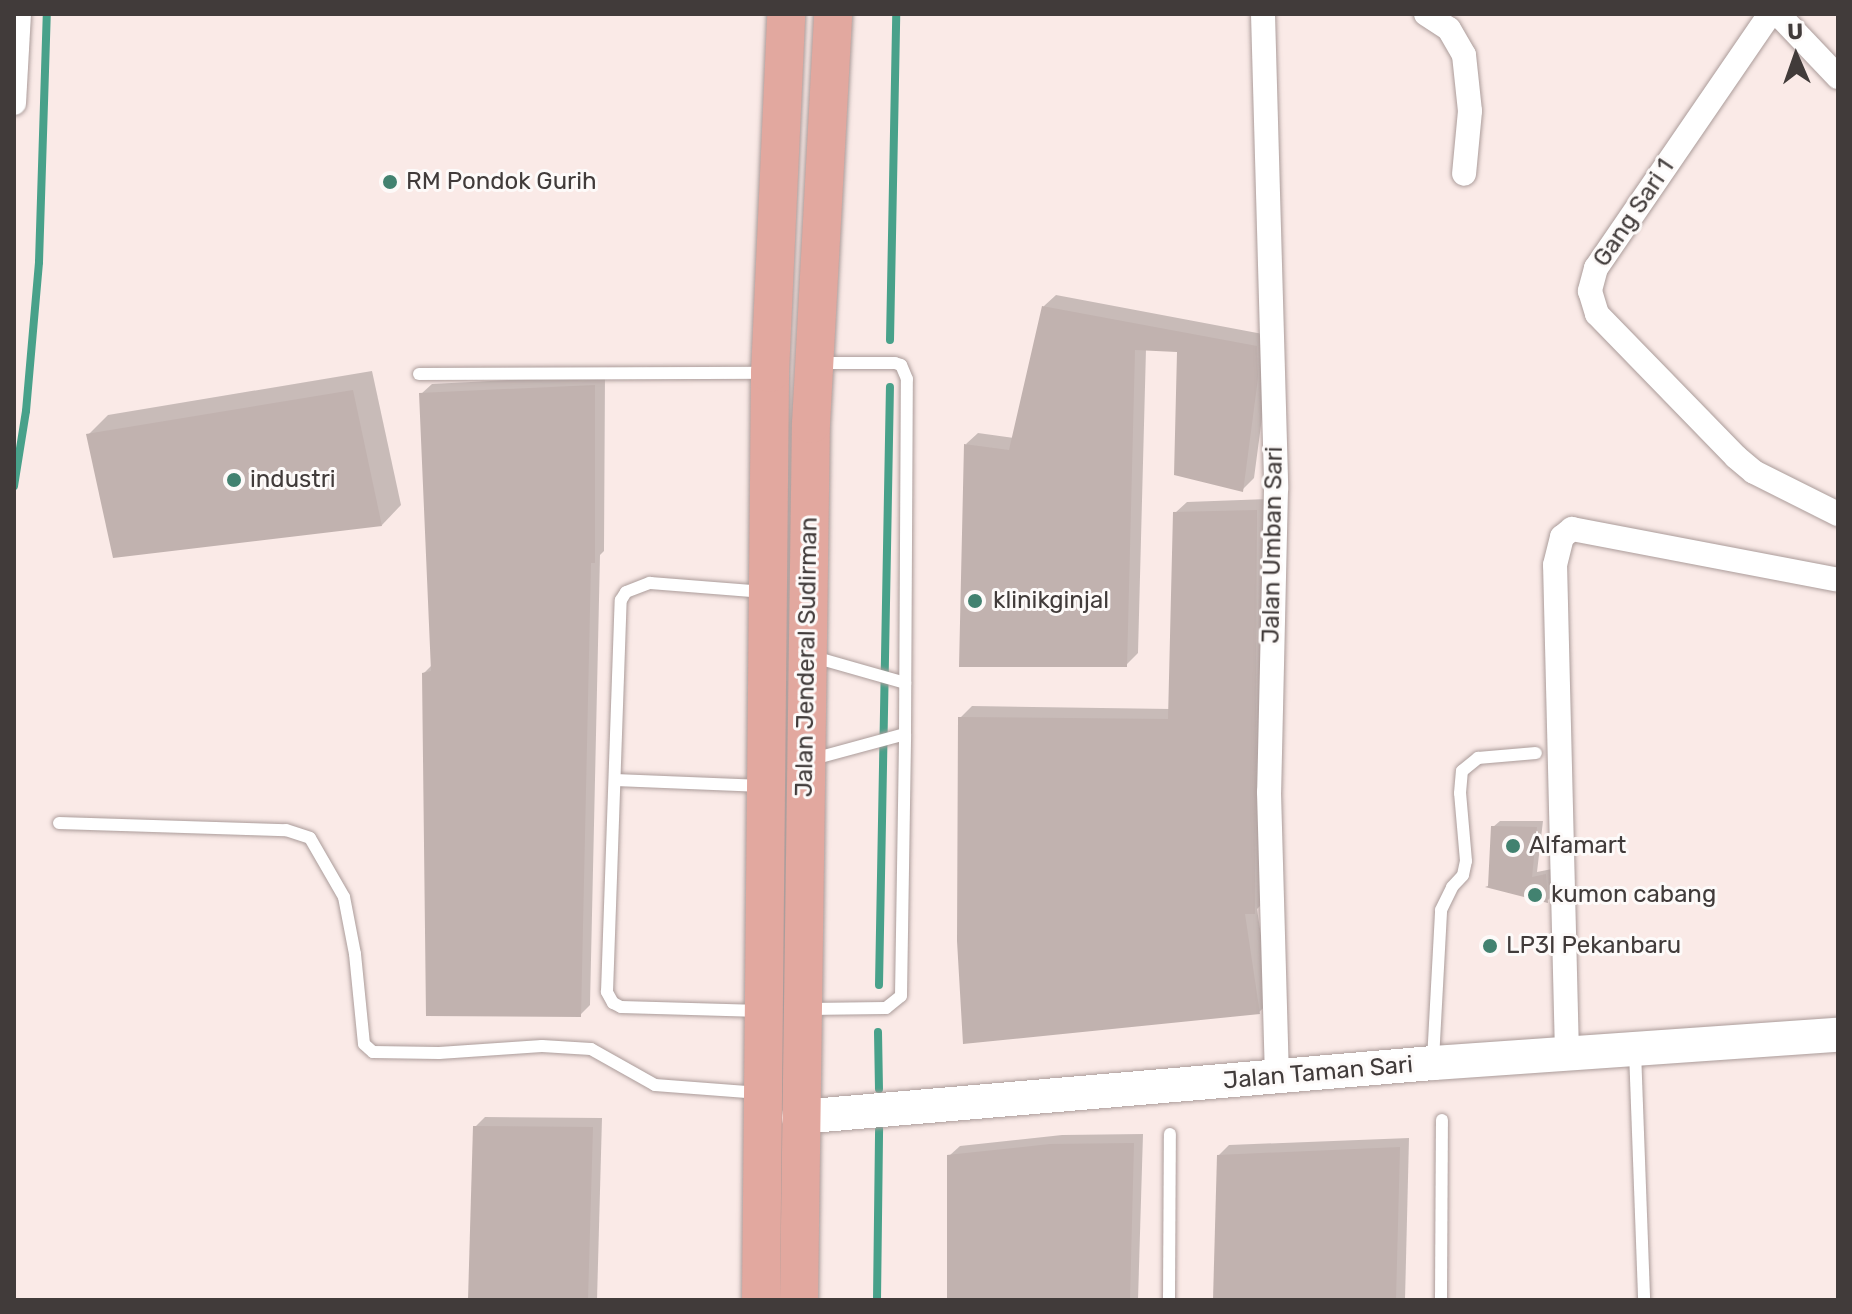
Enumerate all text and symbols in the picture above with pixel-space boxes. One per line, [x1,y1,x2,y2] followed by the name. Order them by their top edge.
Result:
[1756,16,1836,96] north arrow
[1787,18,1804,45] text: U
[1588,154,1680,272] street label: Gang Sari 1
[406,168,597,196] place label: RM Pondok Gurih
[381,173,399,191] marker: RM Pondok Gurih
[1257,446,1289,644] street label: Jalan Umban Sari
[250,466,336,494] place label: industri
[225,471,243,489] marker: industri
[790,517,824,797] street label: Jalan Jenderal Sudirman
[993,587,1109,615] place label: klinikginjal
[964,590,986,612] marker: klinikginjal
[1529,832,1626,860] place label: Alfamart
[1504,837,1522,855] marker: Alfamart
[1551,881,1716,909] place label: kumon cabang
[1526,886,1544,904] marker: kumon cabang
[1506,932,1681,960] place label: LP3I Pekanbaru
[1481,937,1499,955] marker: LP3I Pekanbaru
[1222,1050,1414,1096] street label: Jalan Taman Sari

